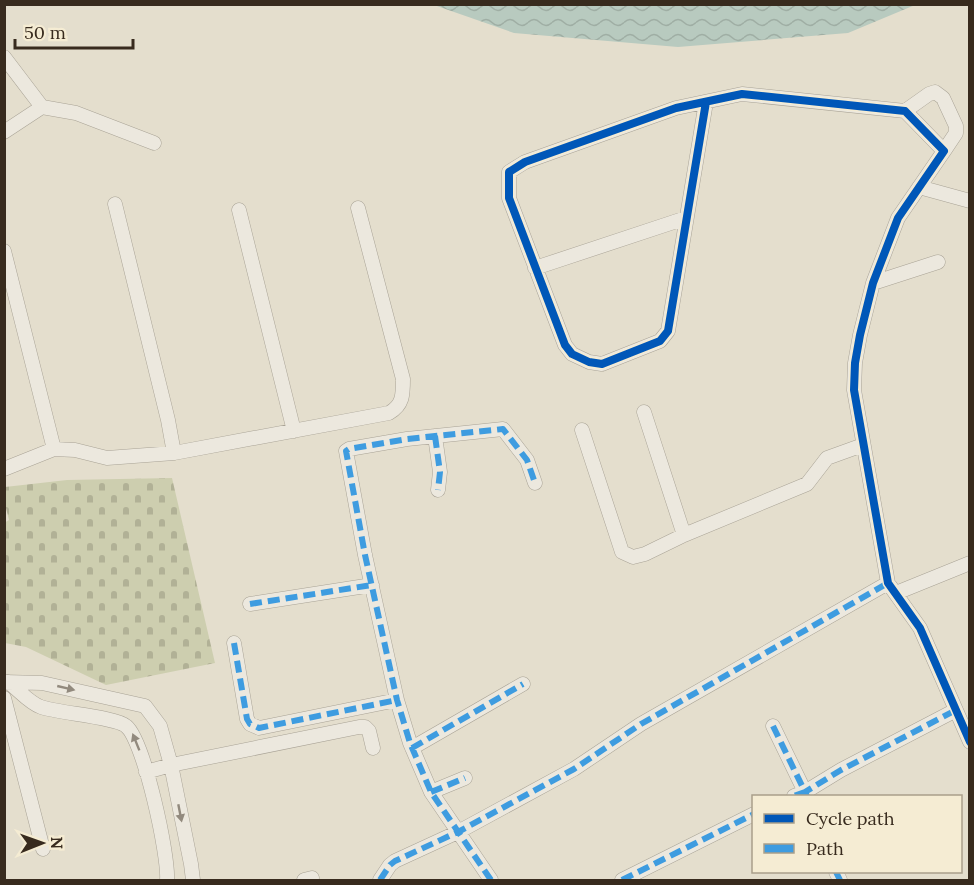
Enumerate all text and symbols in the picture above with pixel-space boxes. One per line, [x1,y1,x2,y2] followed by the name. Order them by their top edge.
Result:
[15,12,134,50] scale bar
[24,21,66,44] text: 50 m
[57,684,75,694] one-way arrow
[131,733,141,751] one-way arrow
[752,795,962,873] legend
[176,804,185,823] one-way arrow
[806,807,895,830] text: Cycle path
[12,813,72,873] north arrow
[47,836,67,849] text: N
[806,837,844,860] text: Path

